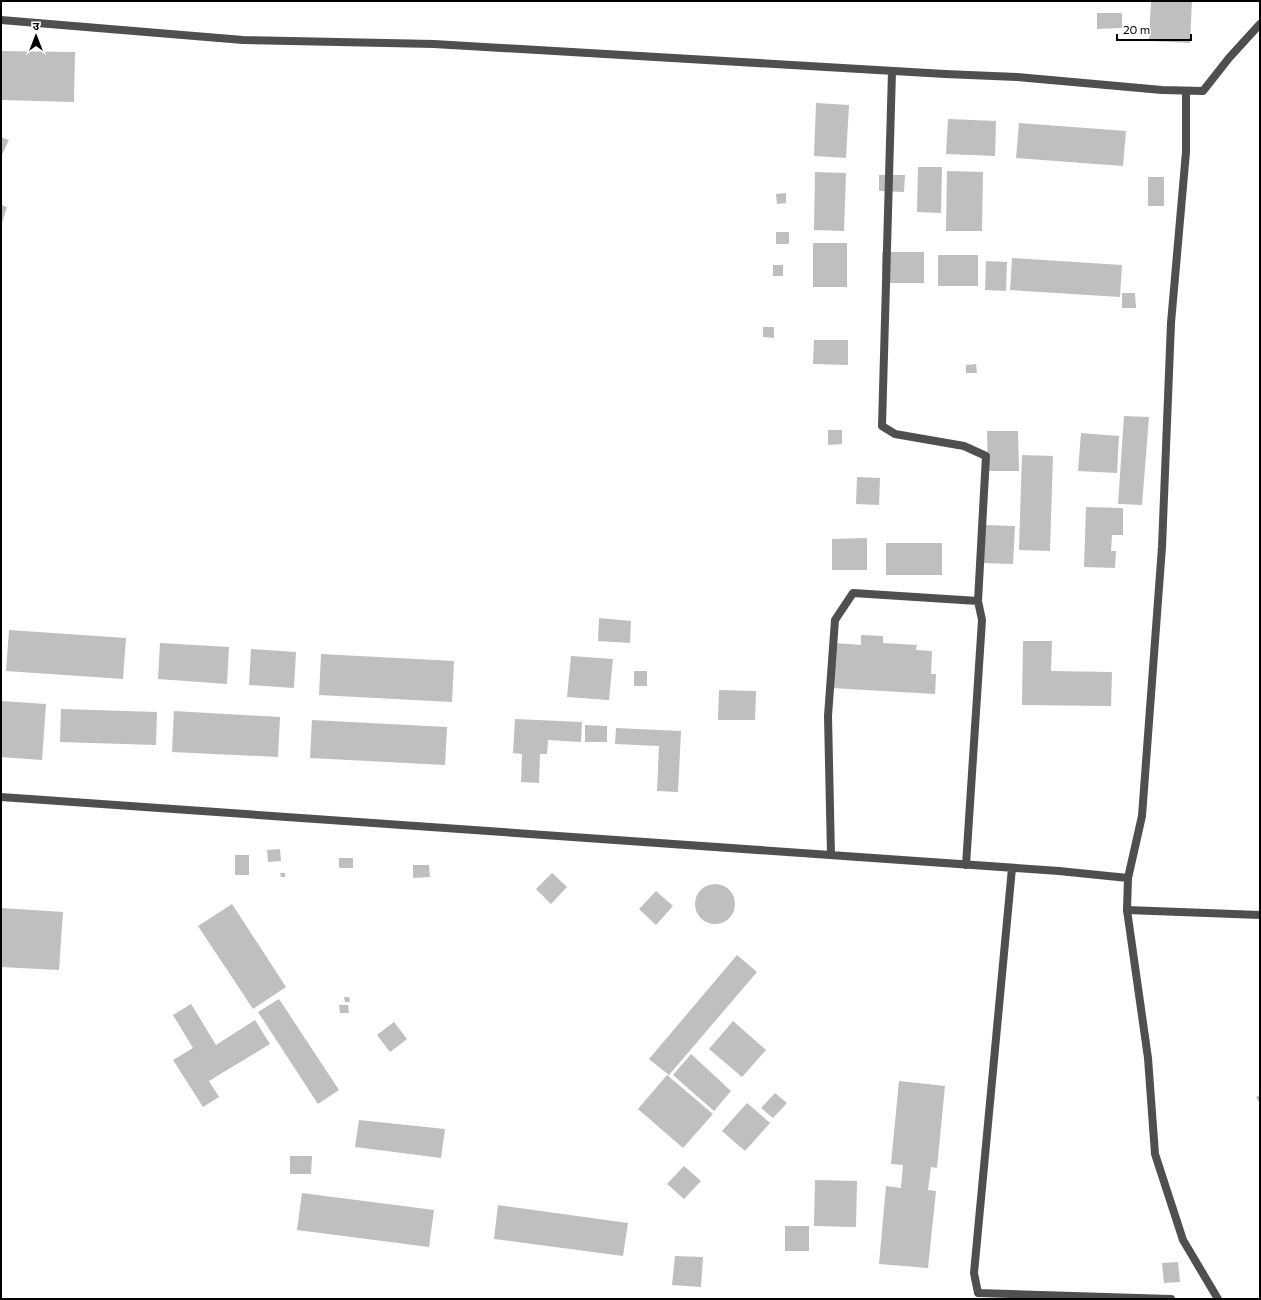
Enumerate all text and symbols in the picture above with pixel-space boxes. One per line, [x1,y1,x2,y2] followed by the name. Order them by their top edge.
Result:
[16,16,56,56] north arrow
[1117,16,1191,42] scale bar
[33,19,40,32] text: उ
[1123,22,1150,36] text: 20 m

